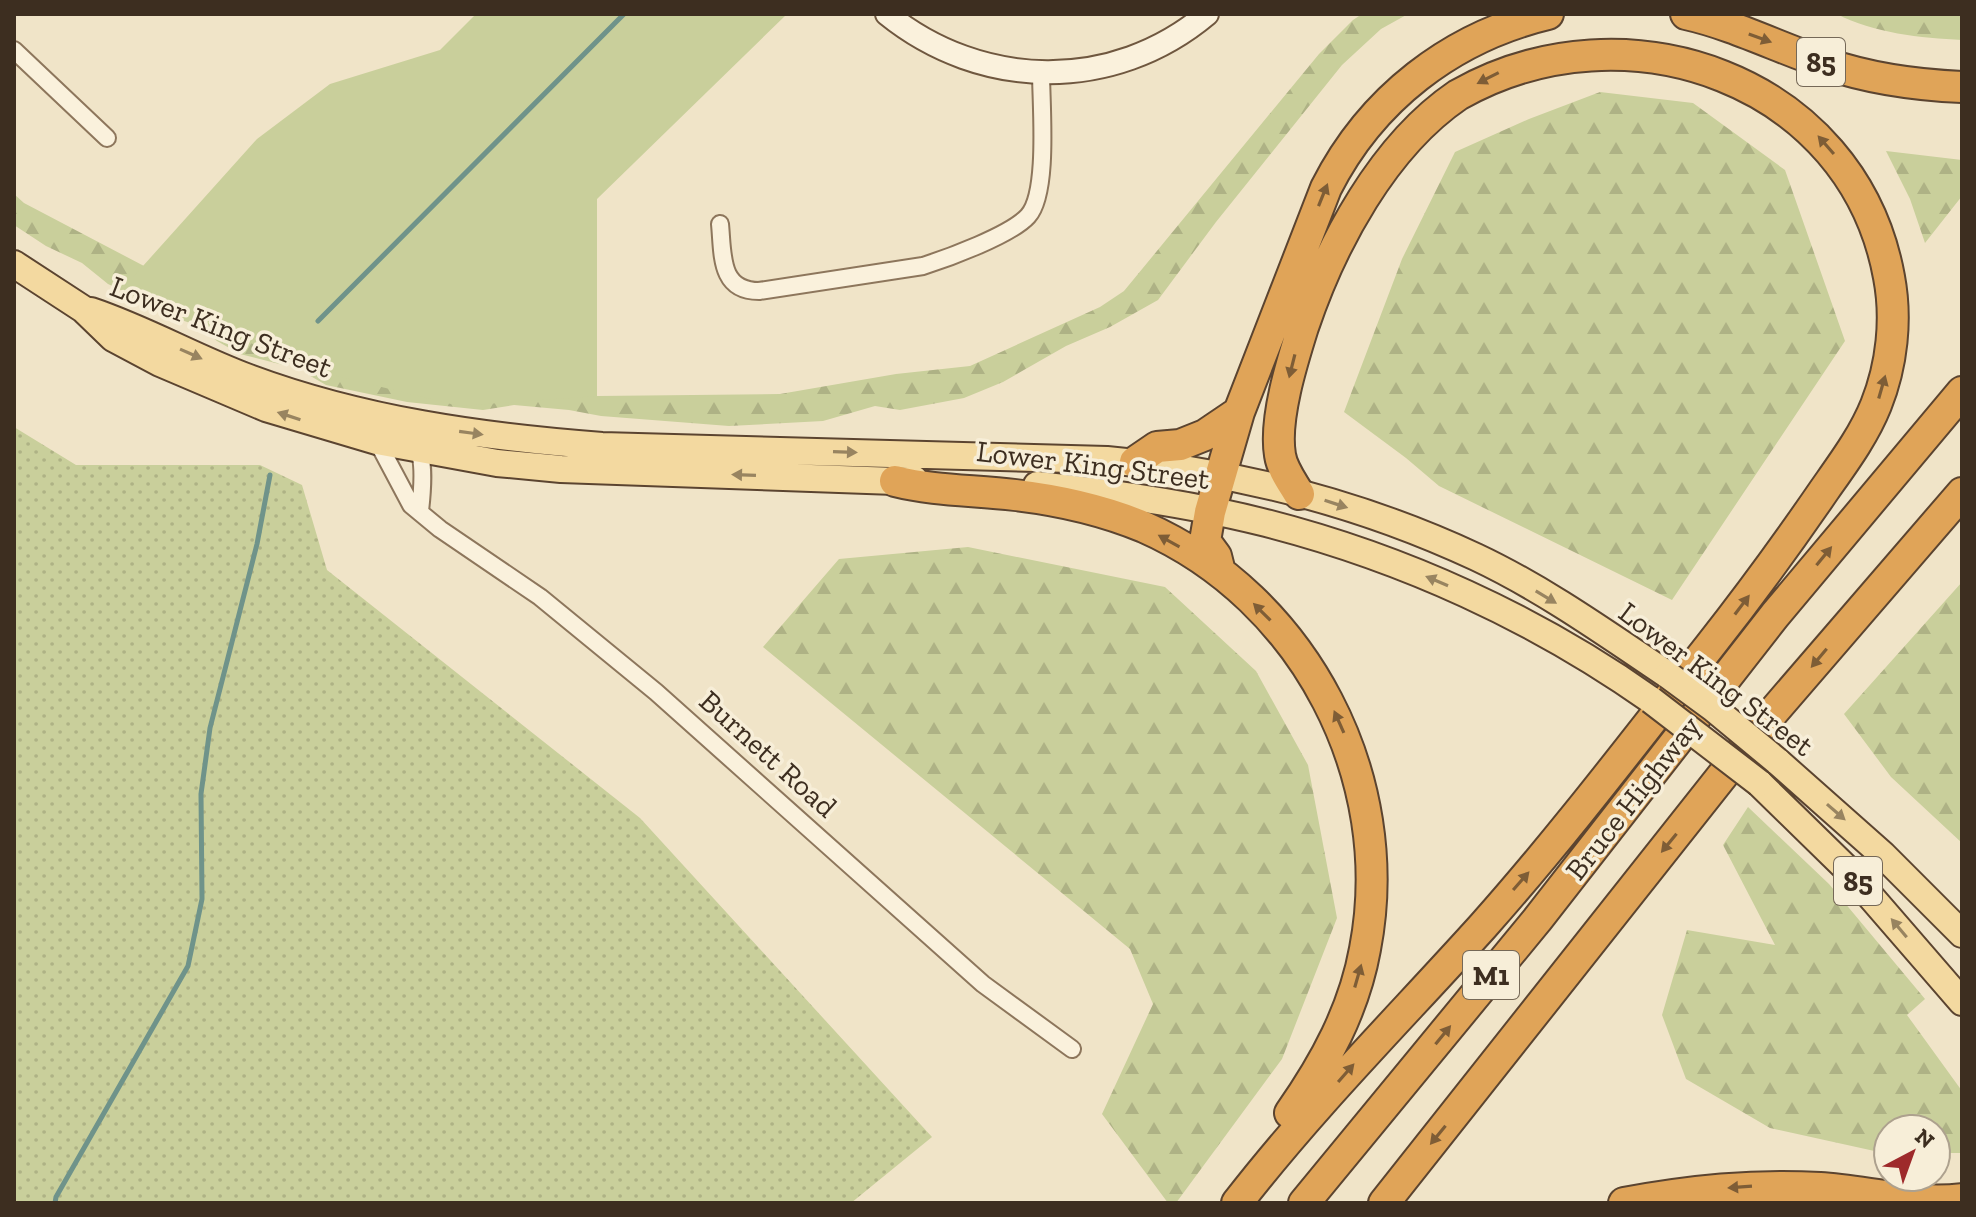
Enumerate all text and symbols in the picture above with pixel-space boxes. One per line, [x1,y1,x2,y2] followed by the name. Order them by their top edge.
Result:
[1748,32,1772,44] one-way arrow
[1797,38,1845,86] road number: 85
[1477,71,1500,85] one-way arrow
[1818,135,1835,155] one-way arrow
[1317,183,1330,207] one-way arrow
[105,268,337,386] street label: Lower King Street
[179,348,203,361] one-way arrow
[1286,354,1298,379] one-way arrow
[1876,374,1889,398] one-way arrow
[277,409,301,421] one-way arrow
[459,427,484,440] one-way arrow
[975,433,1211,497] street label: Lower King Street
[833,445,858,458] one-way arrow
[731,468,756,481] one-way arrow
[1324,499,1348,511] one-way arrow
[1157,534,1180,548] one-way arrow
[1815,546,1832,566] one-way arrow
[1425,574,1449,587] one-way arrow
[1535,589,1557,603] one-way arrow
[1612,594,1820,764] street label: Lower King Street
[1734,595,1750,615] one-way arrow
[1253,602,1272,621] one-way arrow
[1811,648,1828,668] one-way arrow
[692,683,844,825] street label: Burnett Road
[1558,708,1709,887] street label: Bruce Highway
[1333,710,1346,733] one-way arrow
[1825,803,1845,820] one-way arrow
[1661,833,1678,853] one-way arrow
[1834,857,1882,905] road number: 85
[1512,871,1530,891] one-way arrow
[1890,918,1908,937] one-way arrow
[1463,951,1519,999] road number: M1
[1353,963,1365,988] one-way arrow
[1434,1025,1451,1045] one-way arrow
[1337,1063,1354,1083] one-way arrow
[1872,1113,1952,1193] north arrow
[1910,1123,1940,1154] text: N
[1430,1125,1447,1145] one-way arrow
[1727,1181,1752,1194] one-way arrow

